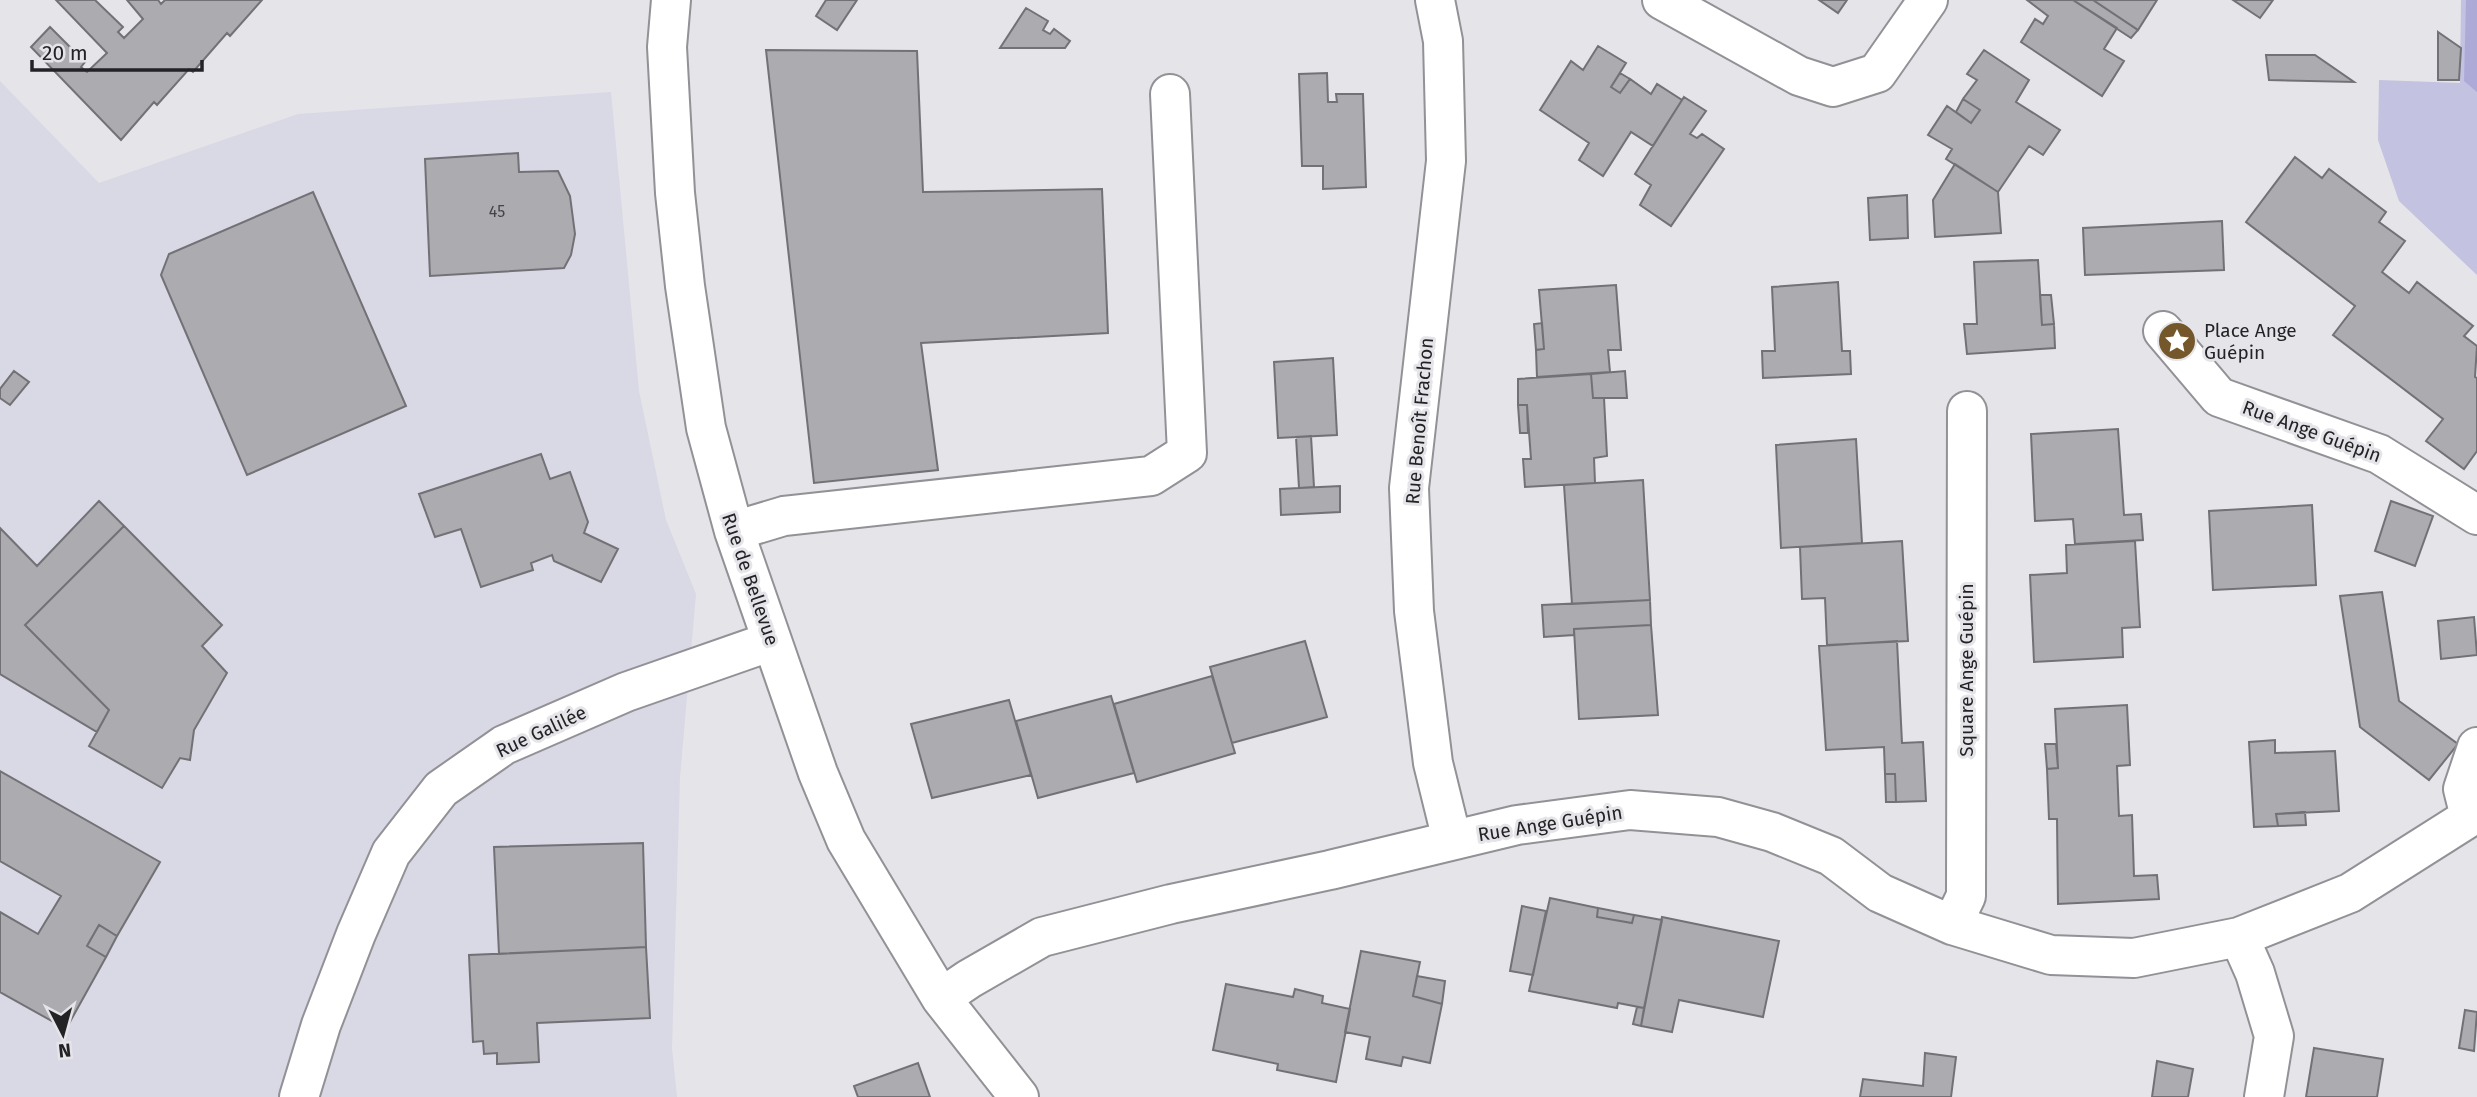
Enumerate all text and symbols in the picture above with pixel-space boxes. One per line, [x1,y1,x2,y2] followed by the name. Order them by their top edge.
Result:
[32,28,201,72] scale bar
[42,40,88,66] text: 20 m
[489,202,505,221] house number: 45
[2204,319,2297,364] place label: Place Ange Guépin
[2156,320,2198,362] place icon: Place Ange Guépin
[1401,337,1438,505] street label: Rue Benoît Frachon
[2239,396,2384,467] street label: Rue Ange Guépin
[717,510,784,648] street label: Rue de Bellevue
[1955,583,1978,757] street label: Square Ange Guépin
[492,700,590,762] street label: Rue Galilée
[1476,801,1624,846] street label: Rue Ange Guépin
[28,999,98,1069] north arrow
[57,1038,72,1063] text: N

